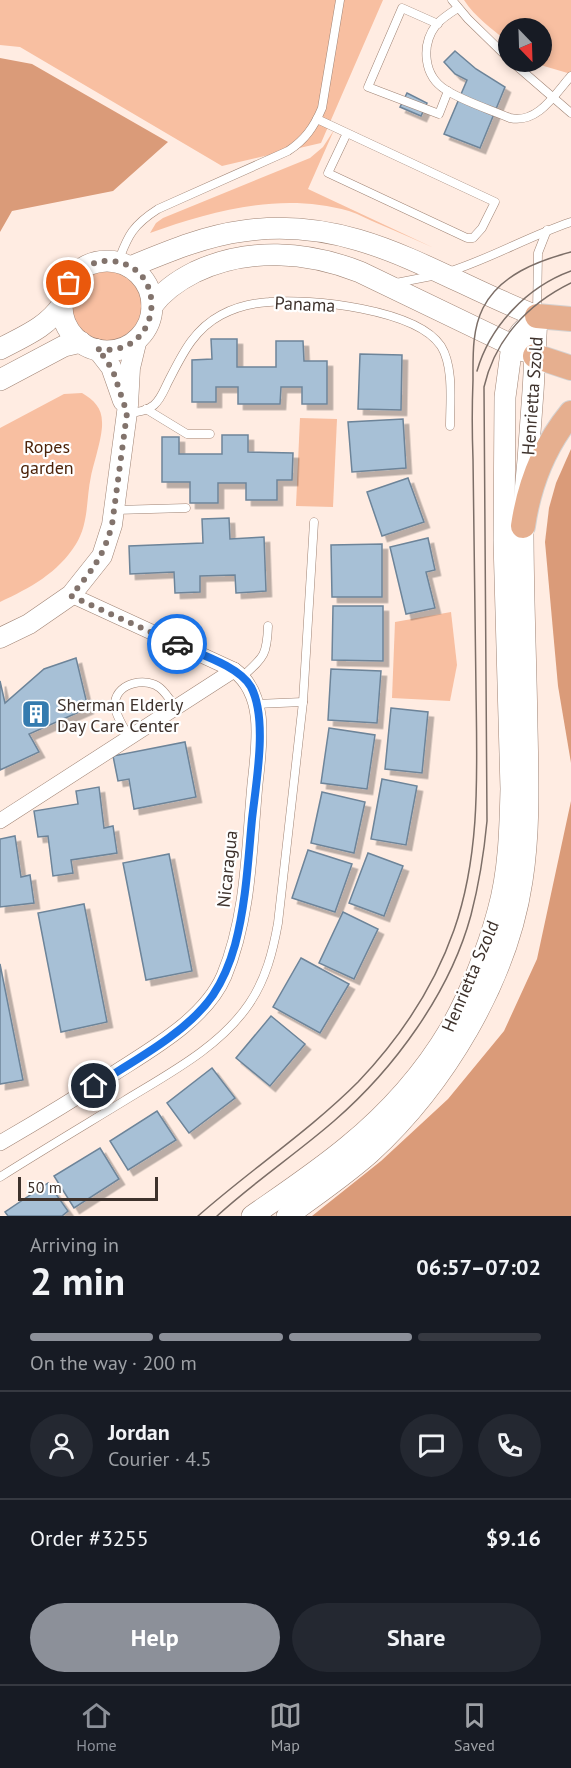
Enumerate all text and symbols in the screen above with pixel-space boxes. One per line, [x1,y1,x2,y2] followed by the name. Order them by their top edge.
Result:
[498,18,552,72] north arrow
[498,18,552,72] map controls
[43,257,94,308] pin
[52,266,85,299] icon: bag
[274,291,336,317] street label: Panama
[516,336,548,456] street label: Henrietta Szold
[20,435,74,479] park label: Ropes garden
[147,614,207,674] courier
[161,628,194,661] icon: car
[57,693,184,737] place label: Sherman Elderly Day Care Center
[20,698,52,730] building icon: Sherman Elderly Day Care Center
[212,829,242,909] street label: Nicaragua
[436,917,504,1035] street label: Henrietta Szold
[68,1060,119,1111] pin
[77,1069,110,1102] icon: home
[18,1174,158,1202] scale bar
[27,1177,62,1197] text: 50 m
[30,1232,119,1258] text: Arriving in
[416,1253,541,1281] text: 06:57–07:02
[30,1255,125,1306] text: 2 min
[30,1350,197,1376] text: On the way · 200 m
[30,1414,93,1477] button: person
[400,1414,463,1477] button: chat
[478,1414,541,1477] button: phone
[108,1418,170,1446] text: Jordan
[108,1446,211,1472] text: Courier · 4.5
[30,1524,149,1552] text: Order #3255
[486,1524,541,1552] text: $9.16
[30,1603,280,1672] button: Help
[292,1603,541,1672] button: Share
[76,1699,117,1755] tab: Home
[269,1699,302,1755] tab: Map
[454,1699,495,1755] tab: Saved

